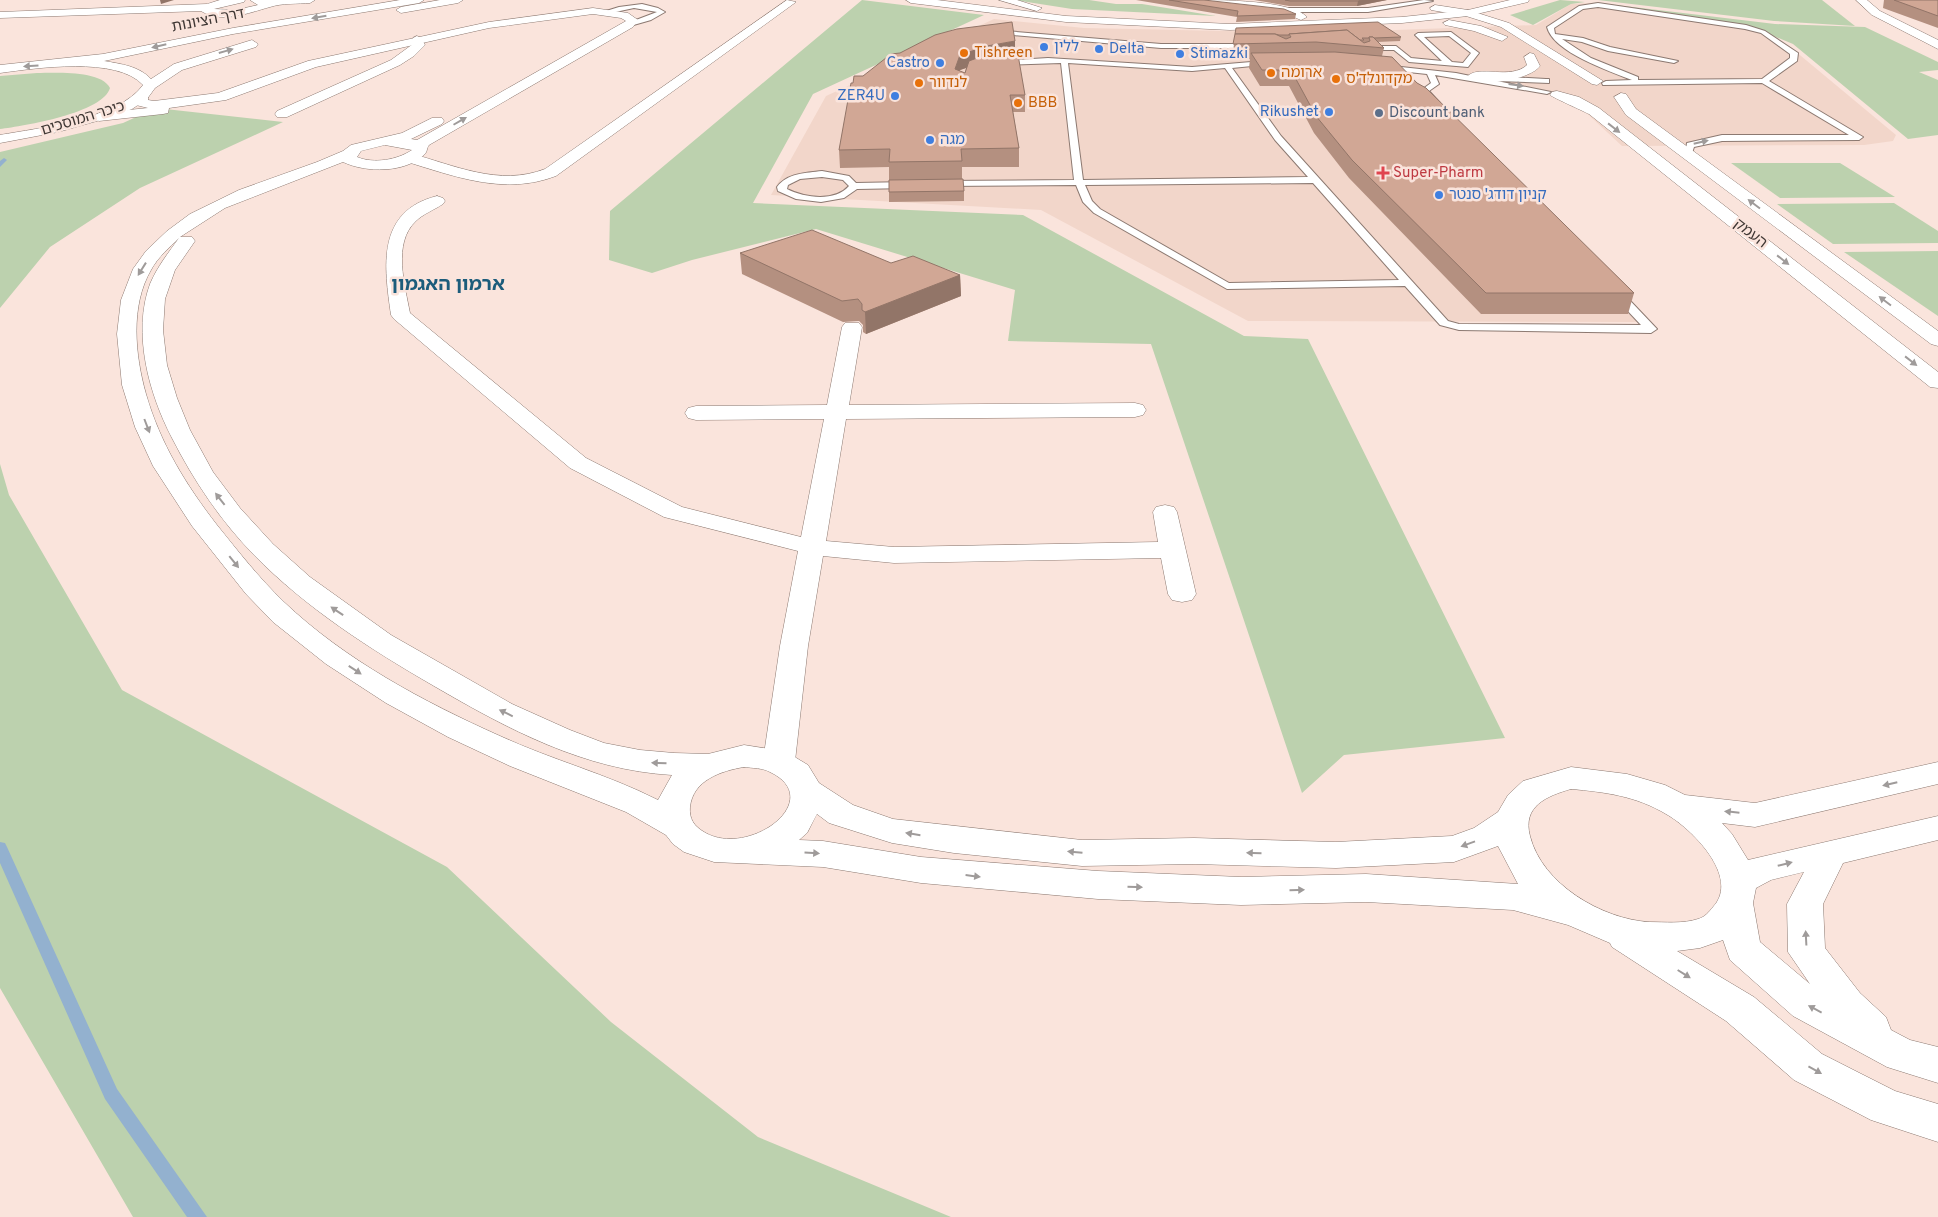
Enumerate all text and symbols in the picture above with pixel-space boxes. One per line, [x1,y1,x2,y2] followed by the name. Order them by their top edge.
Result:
[170,5,246,37] street label: דרך הציונות
[311,13,327,21] one-way arrow
[1054,38,1079,57] place label: ללין
[1109,40,1145,59] place label: Delta
[1038,41,1050,53] marker: ללין
[152,42,167,50] one-way arrow
[1093,43,1105,55] marker: Delta
[974,44,1033,63] place label: Tishreen
[1190,45,1248,64] place label: Stimazki
[218,47,233,55] one-way arrow
[958,47,970,59] marker: Tishreen
[1174,48,1186,60] marker: Stimazki
[887,54,930,73] place label: Castro
[934,57,946,69] marker: Castro
[23,62,39,70] one-way arrow
[1281,64,1322,83] place label: ארומה
[1265,67,1277,79] marker: ארומה
[1346,70,1413,89] place label: מקדונלד'ס
[1330,73,1342,85] marker: מקדונלד'ס
[929,74,968,93] place label: לנדוור
[913,77,925,89] marker: לנדוור
[1508,81,1524,89] one-way arrow
[837,87,885,106] place label: ZER4U
[889,90,901,102] marker: ZER4U
[1028,94,1057,113] place label: BBB
[39,97,127,141] street label: כיכר המוסכים
[1012,97,1024,109] marker: BBB
[1260,103,1319,122] place label: Rikushet
[1389,104,1485,123] place label: Discount bank
[1323,106,1335,118] marker: Rikushet
[1373,107,1385,119] marker: Discount bank
[453,116,467,125] one-way arrow
[1608,122,1621,133] one-way arrow
[940,131,965,150] place label: מגה
[924,134,936,146] marker: מגה
[1694,138,1709,146] one-way arrow
[1393,164,1483,183] place label: Super-Pharm
[1377,167,1389,179] marker: Super-Pharm
[1449,186,1547,205] place label: קניון דודג' סנטר
[1433,189,1445,201] marker: קניון דודג' סנטר
[1748,198,1761,209] one-way arrow
[1729,215,1771,253] street label: העמק
[1777,255,1790,266] one-way arrow
[138,263,147,276] one-way arrow
[391,273,505,297] district label: ארמון האגמון
[1879,295,1892,306] one-way arrow
[1904,355,1917,366] one-way arrow
[143,419,151,434] one-way arrow
[214,493,225,506] one-way arrow
[228,555,239,568] one-way arrow
[330,606,344,616] one-way arrow
[348,665,361,674] one-way arrow
[499,709,513,717] one-way arrow
[651,759,667,767] one-way arrow
[1883,780,1898,788] one-way arrow
[1723,808,1739,816] one-way arrow
[905,830,921,838] one-way arrow
[1461,841,1476,848] one-way arrow
[1066,848,1082,856] one-way arrow
[1246,848,1262,856] one-way arrow
[804,849,820,857] one-way arrow
[1777,860,1792,868] one-way arrow
[965,872,981,880] one-way arrow
[1127,883,1143,891] one-way arrow
[1289,886,1305,894] one-way arrow
[1802,930,1810,946] one-way arrow
[1678,969,1691,979] one-way arrow
[1807,1005,1822,1013] one-way arrow
[1807,1066,1822,1074] one-way arrow

